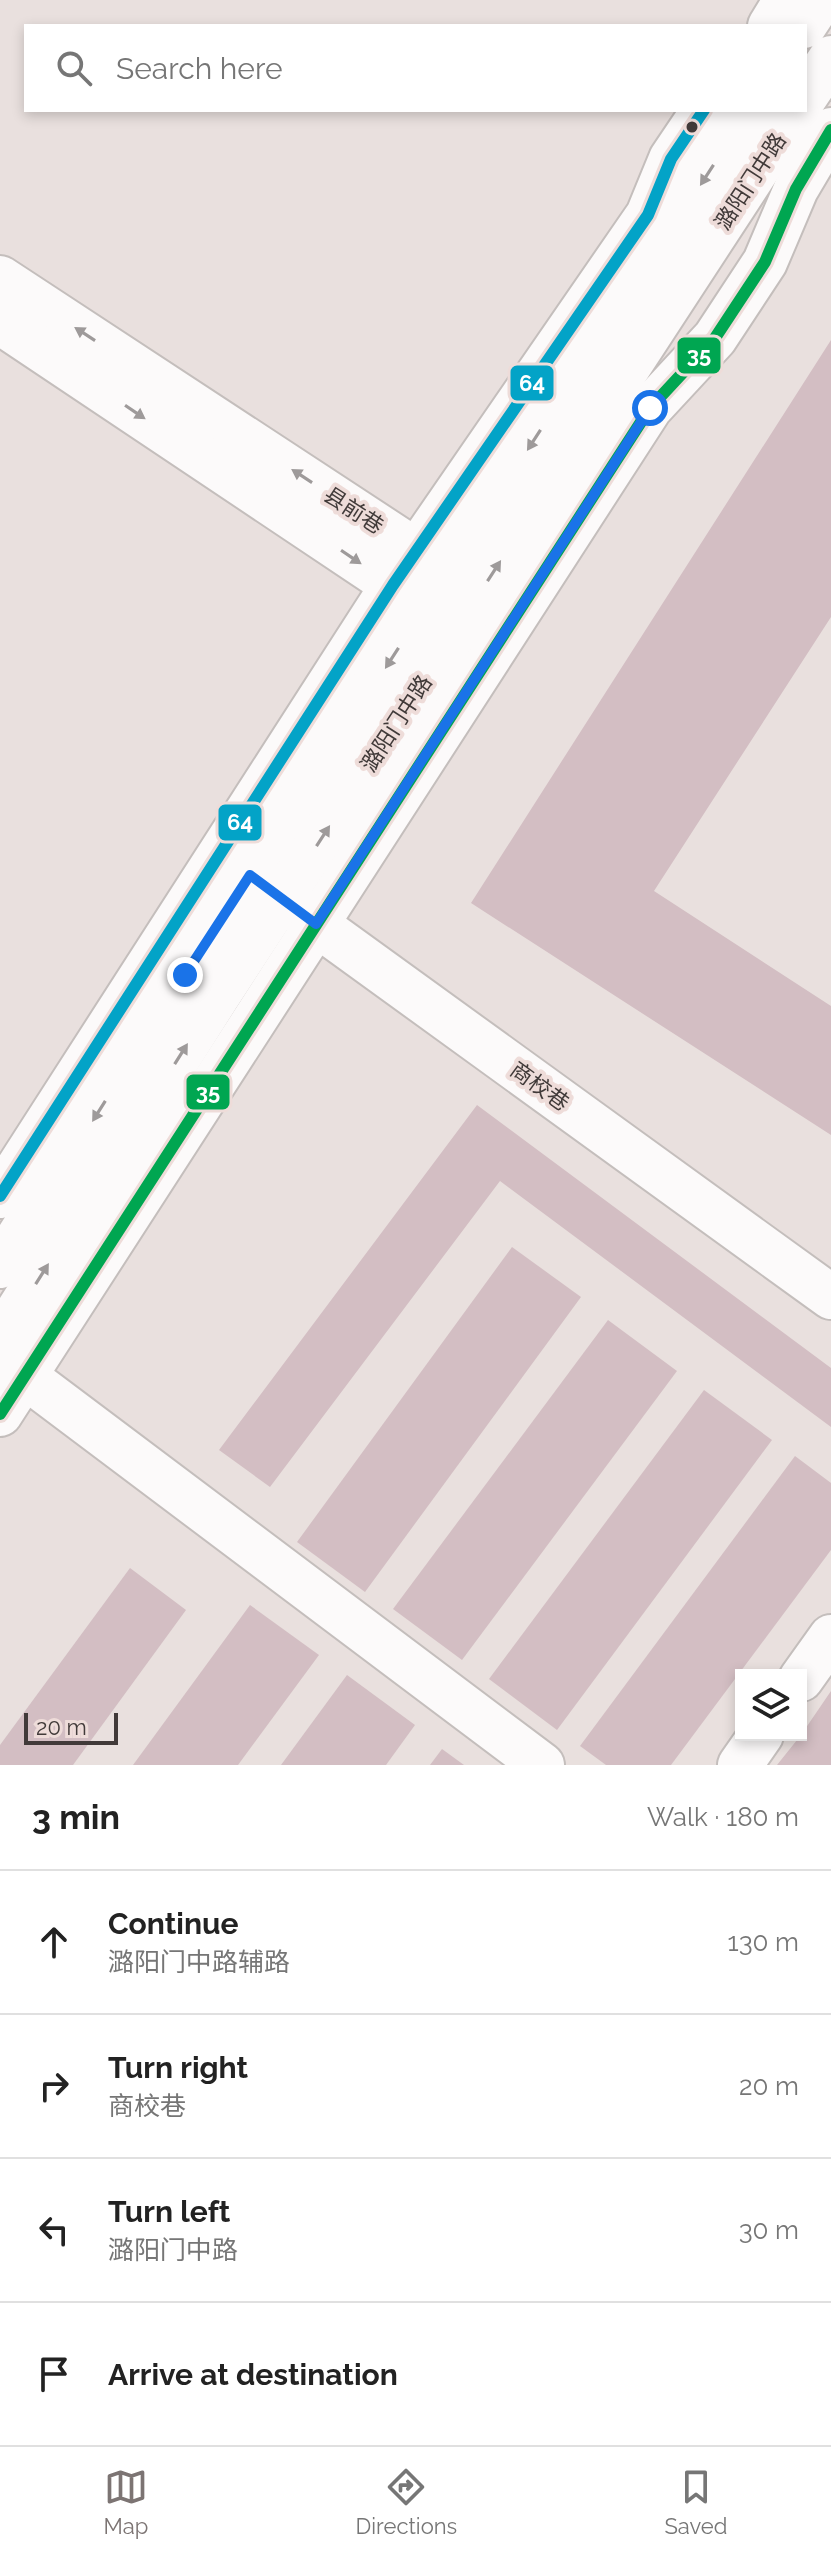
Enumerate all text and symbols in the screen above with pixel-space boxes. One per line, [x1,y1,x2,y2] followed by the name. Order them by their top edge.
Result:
[24,24,807,112] search box
[52,46,96,90] icon: search
[116,51,283,86] text: Search here
[684,119,700,135] unlabelled marker
[709,128,791,234] street label: 潞阳门中路
[699,165,714,186] one-way arrow
[74,326,95,341] one-way arrow
[676,336,722,375] line badge: 35
[687,342,711,368] text: 35
[509,364,555,402] line badge: 64
[519,370,545,396] text: 64
[632,390,668,426] route start
[124,404,145,419] one-way arrow
[527,429,542,451] one-way arrow
[291,470,313,484] one-way arrow
[319,481,389,539] street label: 县前巷
[340,549,361,564] one-way arrow
[487,560,502,581] one-way arrow
[385,647,400,668] one-way arrow
[355,670,437,776] street label: 潞阳门中路
[217,803,263,842] line badge: 64
[227,809,253,835] text: 64
[315,825,329,847] one-way arrow
[167,957,203,993] route end
[174,1043,188,1065] one-way arrow
[506,1056,574,1116] street label: 商校巷
[185,1073,231,1111] line badge: 35
[196,1079,220,1105] text: 35
[92,1100,106,1122] one-way arrow
[34,1263,49,1284] one-way arrow
[735,1669,807,1741] map controls
[735,1669,807,1741] button: layers
[24,1709,118,1745] scale bar
[36,1714,87,1740] text: 20 m
[32,1797,120,1837] text: 3 min
[647,1802,799,1832] text: Walk · 180 m
[108,1906,239,1941] text: Continue
[32,1920,76,1964] icon: ahead
[728,1927,799,1957] text: 130 m
[108,1947,290,1977] text: 潞阳门中路辅路
[108,2050,248,2085] text: Turn right
[32,2064,76,2108] icon: right
[739,2071,799,2101] text: 20 m
[108,2091,186,2121] text: 商校巷
[108,2194,230,2229] text: Turn left
[32,2208,76,2252] icon: left
[739,2215,799,2245] text: 30 m
[108,2235,238,2265] text: 潞阳门中路
[32,2352,76,2396] icon: arrive
[108,2357,398,2392] text: Arrive at destination
[104,2465,148,2539] tab: Map
[356,2465,457,2539] tab: Directions
[664,2465,727,2539] tab: Saved

